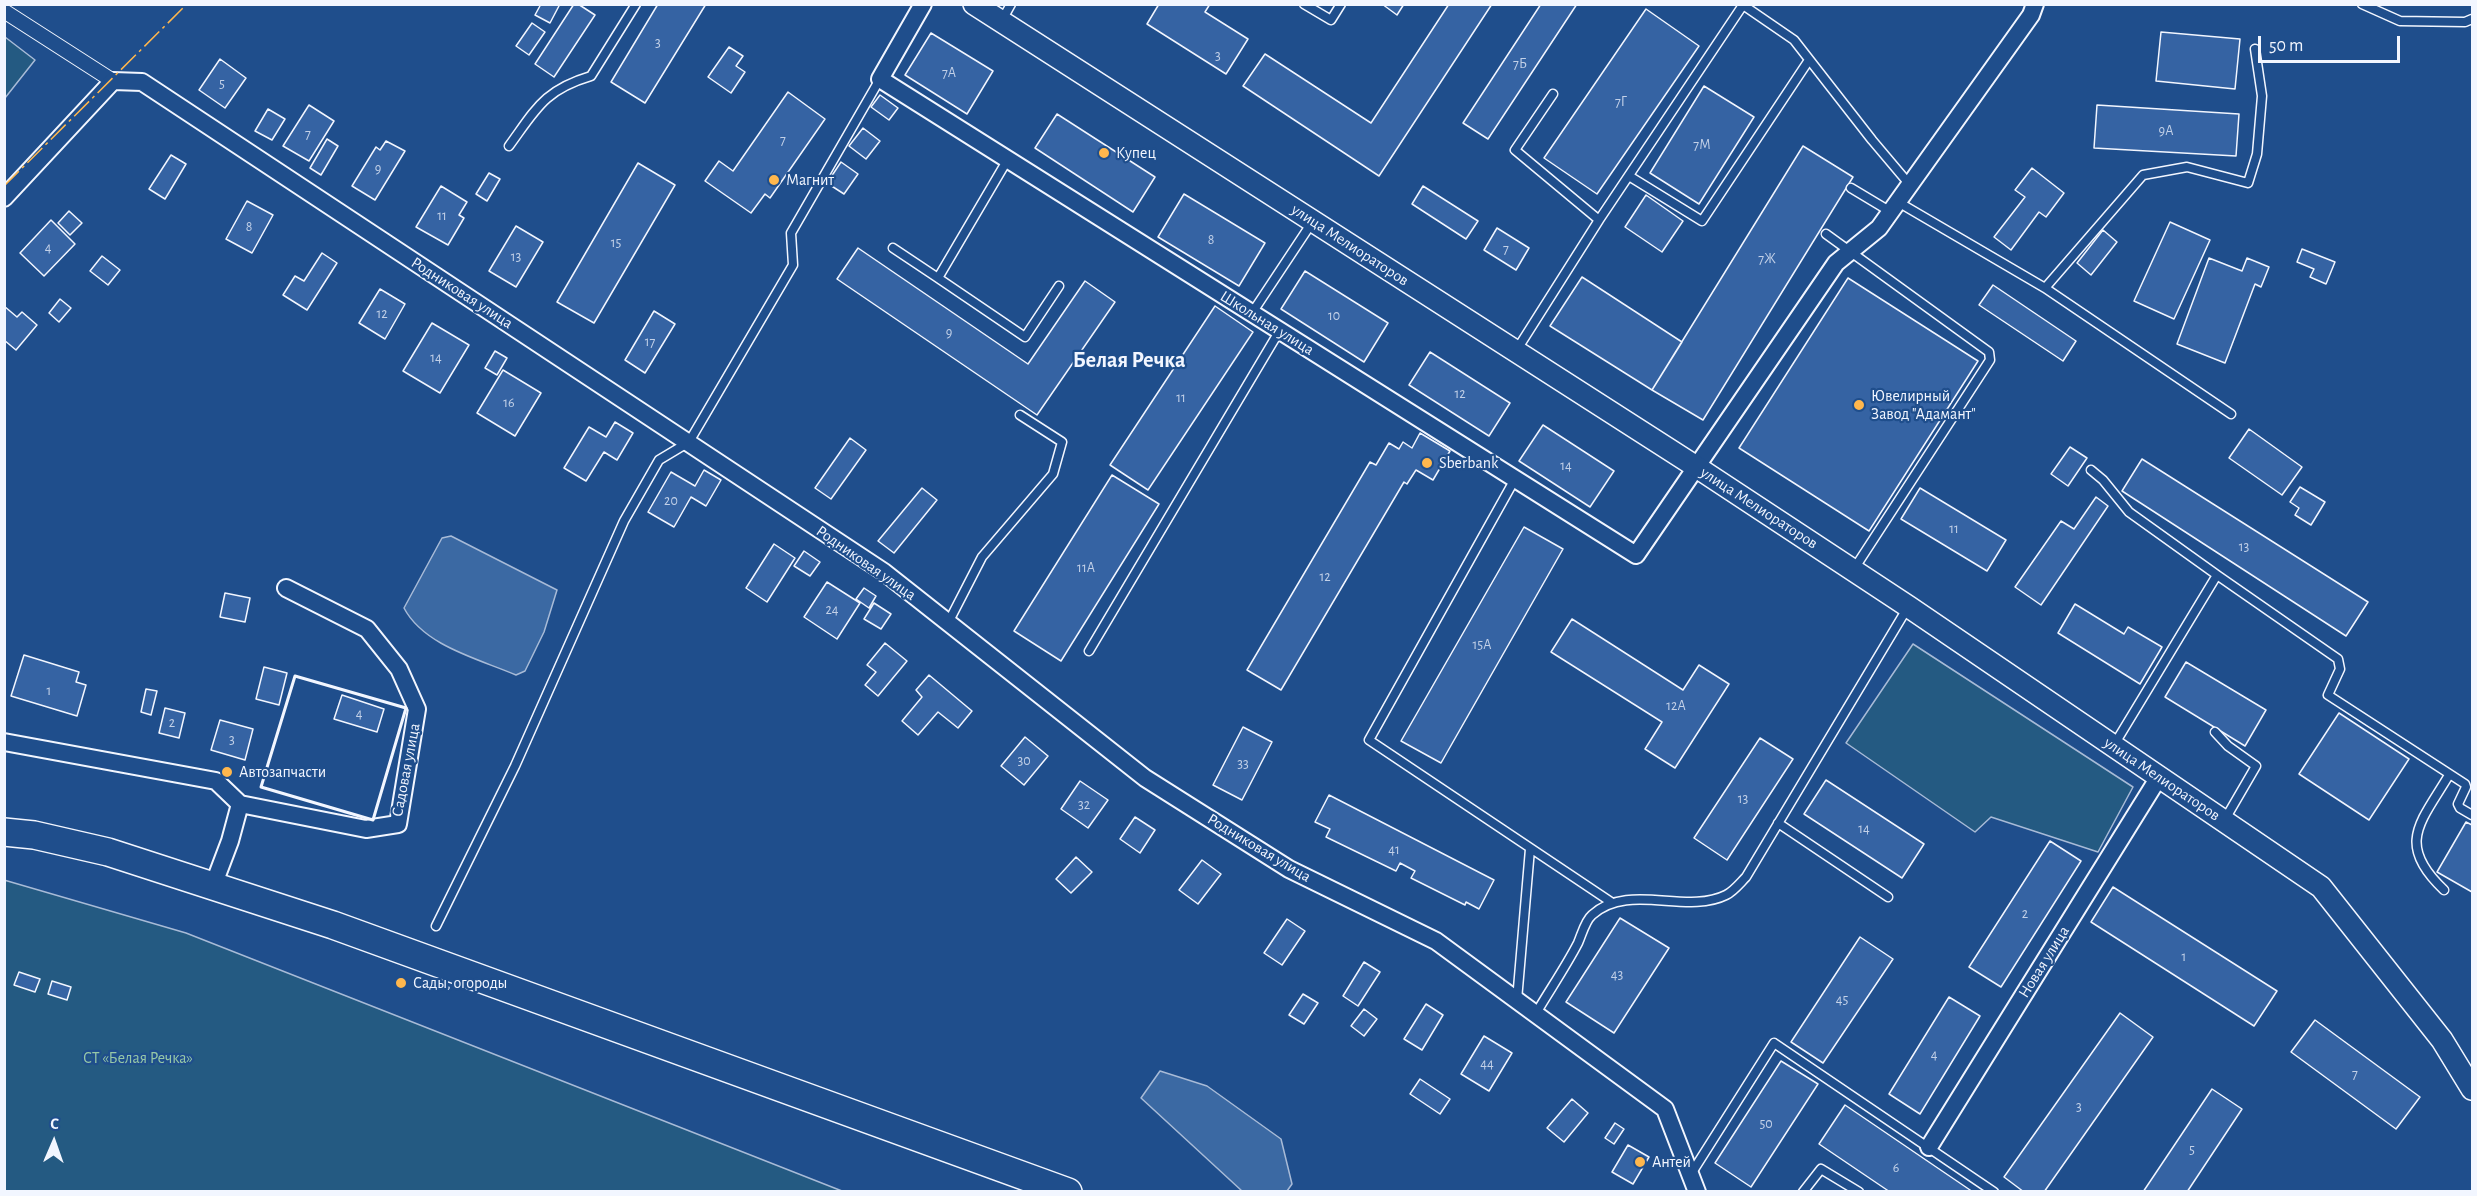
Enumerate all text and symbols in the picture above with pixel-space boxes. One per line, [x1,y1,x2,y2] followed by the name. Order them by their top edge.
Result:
[2261,24,2404,62] scale bar
[655,35,661,51] house number: 3
[2269,37,2303,55] text: 50 m
[1215,48,1221,64] house number: 3
[1513,56,1527,72] house number: 7Б
[942,65,956,81] house number: 7А
[219,76,225,92] house number: 5
[1615,94,1627,110] house number: 7Г
[2159,123,2173,139] house number: 9А
[305,126,311,142] house number: 7
[780,132,786,148] house number: 7
[1693,137,1711,153] house number: 7М
[1116,143,1156,163] place label: Купец
[1097,146,1111,160] marker: Купец
[375,161,381,177] house number: 9
[786,170,834,190] place label: Магнит
[767,173,781,187] marker: Магнит
[1288,200,1412,290] street label: улица Мелиораторов
[437,208,447,224] house number: 11
[246,219,252,235] house number: 8
[1208,232,1214,248] house number: 8
[611,235,621,251] house number: 15
[45,240,51,256] house number: 4
[1503,241,1509,257] house number: 7
[511,249,521,265] house number: 13
[1758,251,1776,267] house number: 7Ж
[407,253,517,333] street label: Родниковая улица
[1216,286,1318,360] street label: Школьная улица
[376,306,388,322] house number: 12
[1328,308,1340,324] house number: 10
[946,325,952,341] house number: 9
[645,334,655,350] house number: 17
[1073,347,1185,373] district label: Белая Речка
[430,350,442,366] house number: 14
[1454,386,1466,402] house number: 12
[1871,386,1976,424] place label: Ювелирный Завод "Адамант"
[1176,390,1186,406] house number: 11
[503,395,515,411] house number: 16
[1852,398,1866,412] marker: Ювелирный Завод "Адамант"
[1439,453,1498,473] place label: Sberbank
[1420,456,1434,470] marker: Sberbank
[1560,458,1572,474] house number: 14
[1697,463,1821,553] street label: улица Мелиораторов
[664,493,678,509] house number: 20
[812,521,920,605] street label: Родниковая улица
[1949,521,1959,537] house number: 11
[2239,539,2249,555] house number: 13
[1077,560,1095,576] house number: 11А
[1319,569,1331,585] house number: 12
[825,602,839,618] house number: 24
[1473,637,1491,653] house number: 15А
[47,683,51,699] house number: 1
[1666,698,1686,714] house number: 12А
[356,706,362,722] house number: 4
[169,715,175,731] house number: 2
[388,722,424,818] street label: Садовая улица
[229,732,235,748] house number: 3
[2100,733,2224,825] street label: улица Мелиораторов
[1017,753,1031,769] house number: 30
[1237,756,1249,772] house number: 33
[239,762,326,782] place label: Автозапчасти
[220,765,234,779] marker: Автозапчасти
[1738,791,1748,807] house number: 13
[1078,797,1090,813] house number: 32
[1204,809,1314,887] street label: Родниковая улица
[1858,821,1870,837] house number: 14
[1388,842,1400,858] house number: 41
[2022,906,2028,922] house number: 2
[2014,922,2074,1002] street label: Новая улица
[2182,949,2186,965] house number: 1
[1611,967,1623,983] house number: 43
[413,973,507,993] place label: Сады, огороды
[394,976,408,990] marker: Сады, огороды
[1836,992,1848,1008] house number: 45
[1931,1047,1937,1063] house number: 4
[83,1048,193,1068] park label: СТ «Белая Речка»
[1480,1056,1494,1072] house number: 44
[2352,1066,2358,1082] house number: 7
[2076,1099,2082,1115] house number: 3
[24,1112,84,1172] north arrow
[50,1116,59,1132] text: С
[1759,1116,1773,1132] house number: 50
[2189,1142,2195,1158] house number: 5
[1652,1152,1691,1172] place label: Антей
[1633,1155,1647,1169] marker: Антей
[1893,1160,1899,1176] house number: 6

